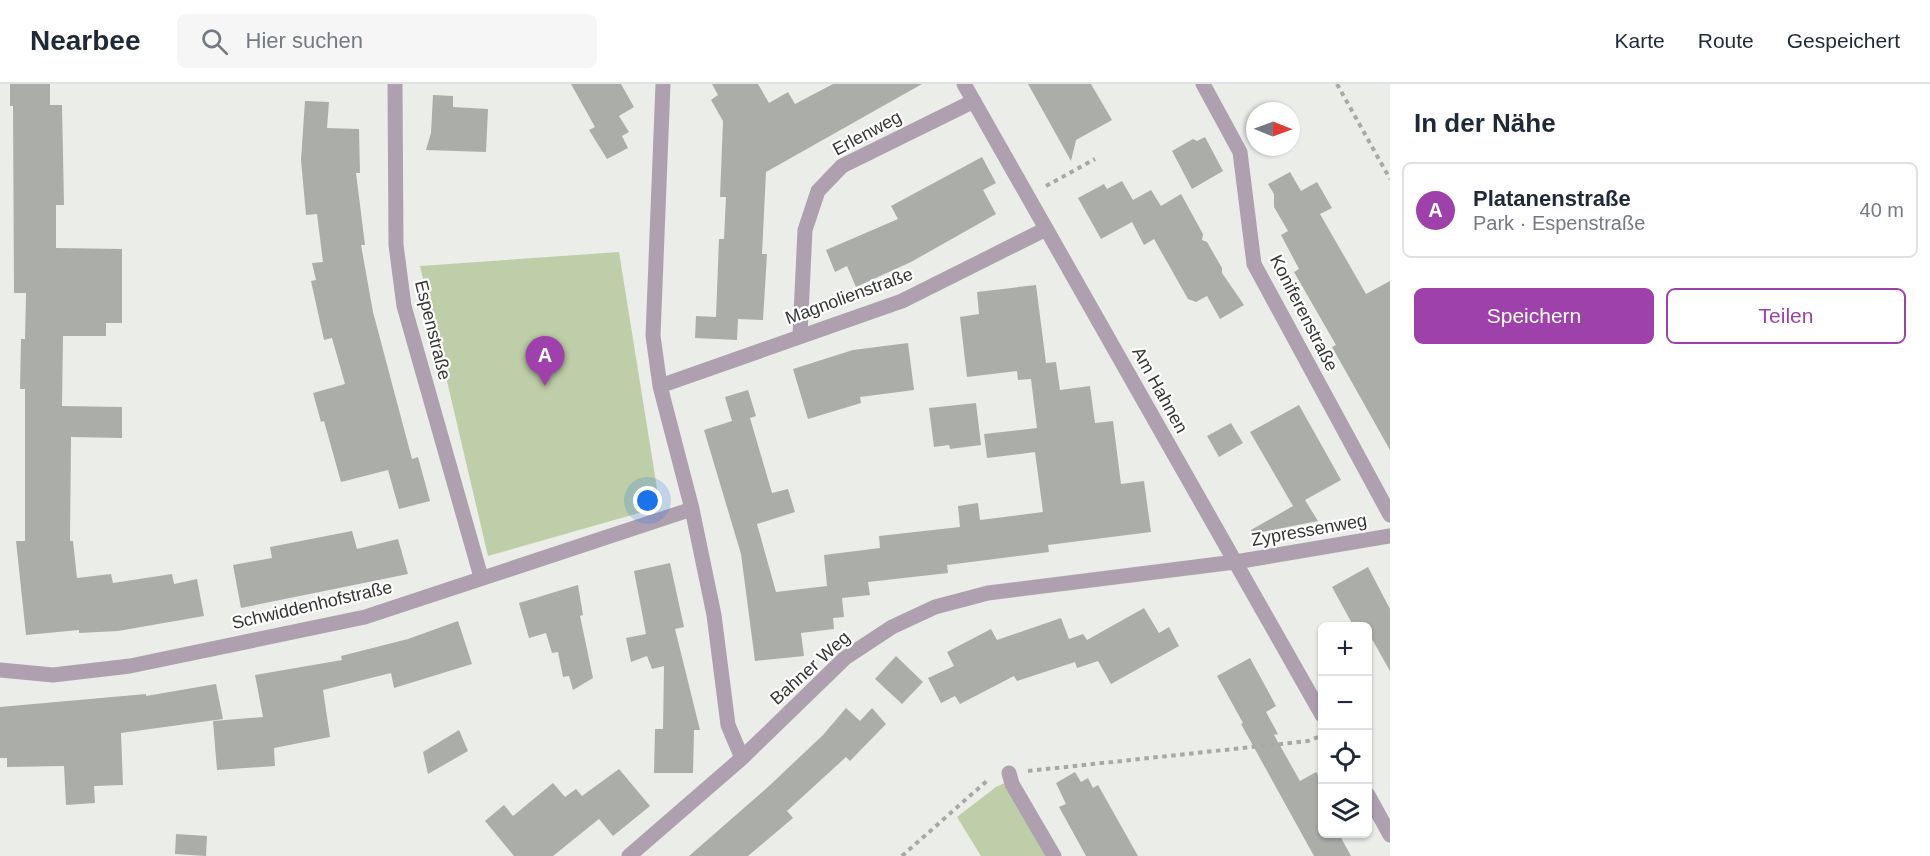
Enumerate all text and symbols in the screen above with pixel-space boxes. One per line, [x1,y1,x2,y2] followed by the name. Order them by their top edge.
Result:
[177,14,597,68] search box
[30,25,141,56] text: Nearbee
[198,25,231,58] icon: search
[246,28,363,53] text: Hier suchen
[1615,29,1665,52] text: Karte
[1698,29,1754,52] text: Route
[1787,29,1900,52] text: Gespeichert
[1246,102,1300,156] north arrow
[829,107,905,159] street label: Erlenweg
[1414,108,1556,138] text: In der Nähe
[1473,186,1631,211] text: Platanenstraße
[1428,199,1443,221] text: A
[1860,199,1904,221] text: 40 m
[1473,212,1645,234] text: Park · Espenstraße
[1266,251,1342,375] street label: Koniferenstraße
[783,264,915,328] street label: Magnolienstraße
[411,278,455,382] street label: Espenstraße
[1414,288,1654,344] button: Speichern
[1666,288,1906,344] button: Teilen
[526,336,564,386] pin: A
[1128,344,1192,436] street label: Am Hahnen
[633,486,662,515] your location
[1250,510,1368,550] street label: Zypressenweg
[230,577,394,633] street label: Schwiddenhofstraße
[1318,622,1372,838] map controls
[1318,622,1372,676] button: +
[766,627,854,709] street label: Bahner Weg
[1318,676,1372,730] button: −
[1318,730,1372,784] button: locate
[1318,784,1372,838] button: layers

